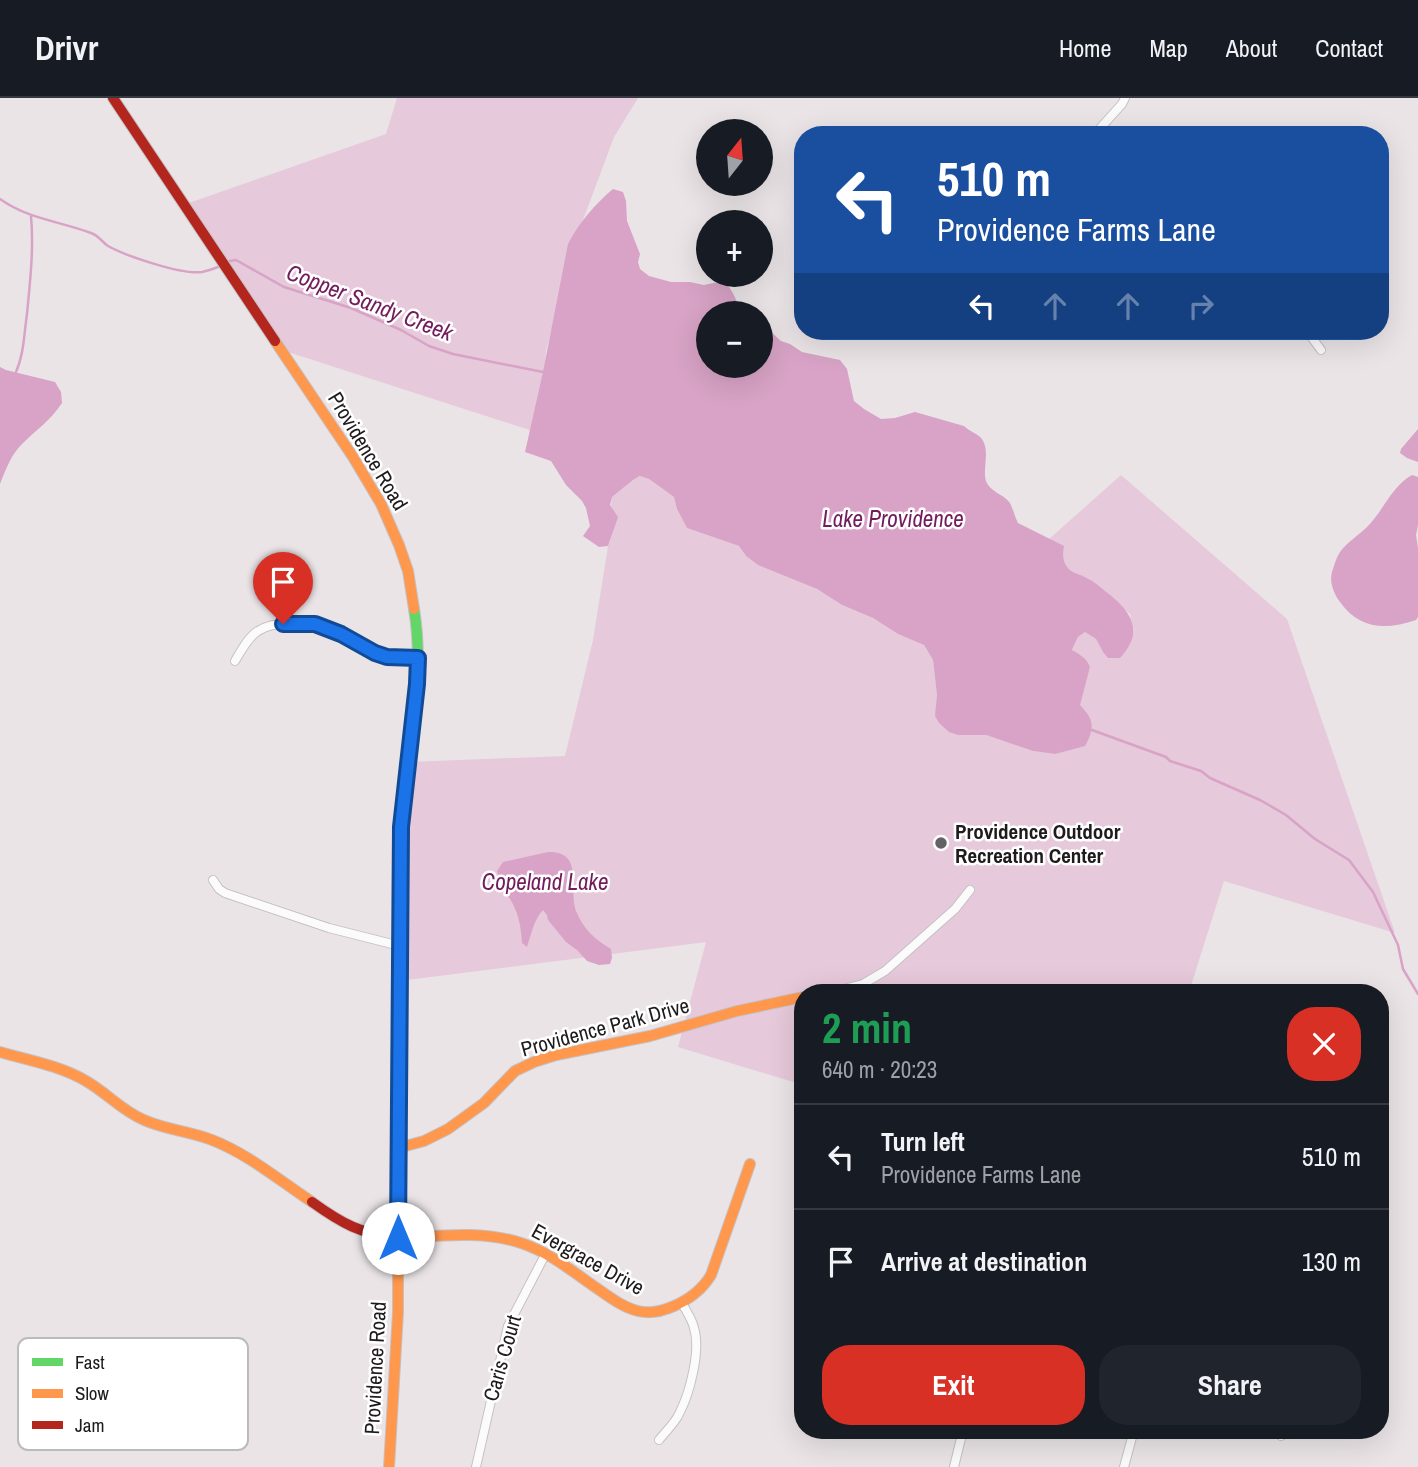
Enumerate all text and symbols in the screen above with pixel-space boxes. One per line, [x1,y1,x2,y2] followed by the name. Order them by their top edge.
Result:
[35,26,98,70] text: Drivr
[1059,32,1111,64] text: Home
[1149,32,1188,64] text: Map
[1226,32,1277,64] text: About
[1315,32,1383,64] text: Contact
[696,119,774,196] north arrow
[696,119,773,378] map controls
[937,145,1051,211] text: 510 m
[822,154,913,245] icon: left
[937,208,1216,251] text: Providence Farms Lane
[696,210,773,287] button: +
[282,256,459,349] water label: Copper Sandy Creek
[963,287,1001,325] icon: left
[1036,287,1074,325] icon: ahead
[1109,287,1147,325] icon: ahead
[1182,287,1220,325] icon: right
[696,301,773,378] button: −
[321,387,415,515] street label: Providence Road
[822,503,964,534] water label: Lake Providence
[253,552,313,624] pin
[264,563,302,601] icon: arrive
[955,817,1121,870] place label: Providence Outdoor Recreation Center
[933,835,949,851] marker: Providence Outdoor Recreation Center
[482,866,608,897] water label: Copeland Lake
[518,991,692,1063] street label: Providence Park Drive
[822,1000,912,1056] text: 2 min
[1287,1007,1361,1081] button: close
[822,1054,937,1085] text: 640 m · 20:23
[881,1124,965,1159] text: Turn left
[822,1138,860,1176] icon: left
[1302,1139,1361,1174] text: 510 m
[881,1159,1081,1190] text: Providence Farms Lane
[361,1201,435,1275] position arrow
[527,1216,649,1302] street label: Evergrace Drive
[822,1243,860,1281] icon: arrive
[881,1244,1087,1279] text: Arrive at destination
[1302,1244,1361,1279] text: 130 m
[357,1301,393,1435] street label: Providence Road
[476,1311,528,1404] street label: Caris Court
[18,1338,248,1450] legend
[822,1345,1085,1425] button: Exit
[1099,1345,1361,1425] button: Share
[75,1349,105,1375] text: Fast
[75,1380,110,1406] text: Slow
[75,1412,104,1438] text: Jam

